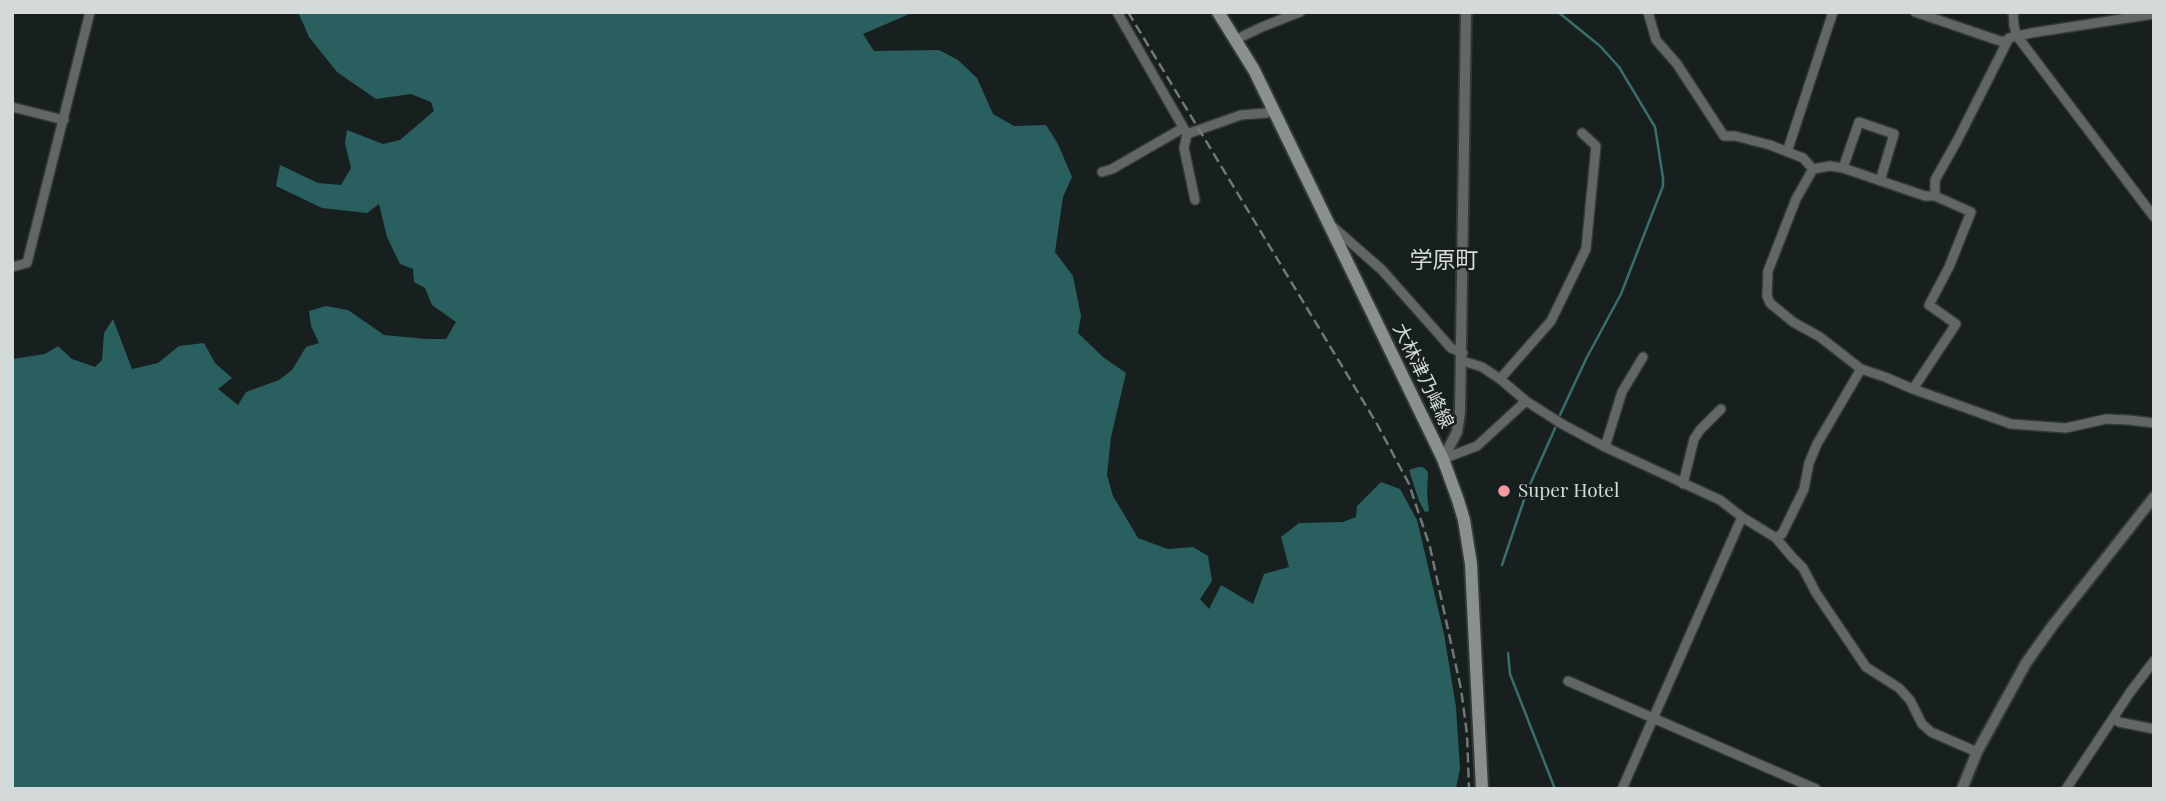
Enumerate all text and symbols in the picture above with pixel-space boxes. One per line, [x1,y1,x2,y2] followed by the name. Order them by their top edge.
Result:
[1410,247,1478,275] district label: 学原町
[1388,320,1458,432] street label: 大林津乃峰線
[1518,480,1619,502] place label: Super Hotel
[1496,483,1512,499] marker: Super Hotel

